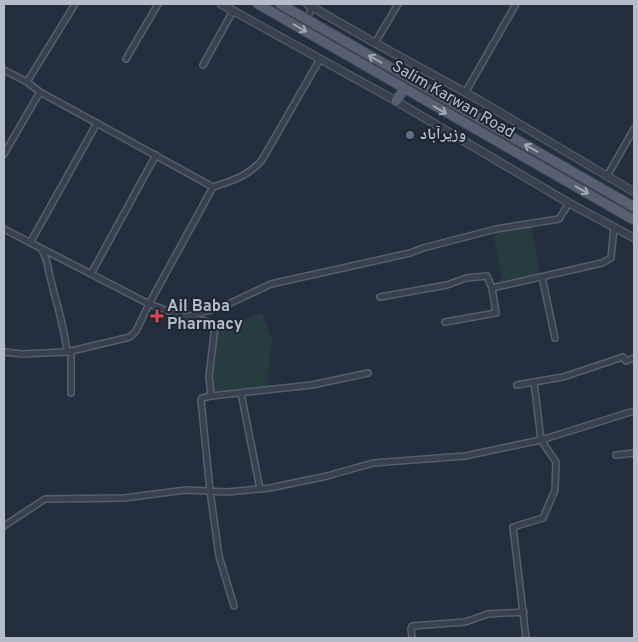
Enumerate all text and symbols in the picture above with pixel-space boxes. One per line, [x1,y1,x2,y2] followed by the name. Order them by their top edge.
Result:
[292,24,306,34] one-way arrow
[368,53,382,63] one-way arrow
[388,57,518,143] street label: Salim Karwan Road
[433,105,447,115] one-way arrow
[420,125,466,145] place label: وزیرآباد
[404,129,416,141] marker: وزیرآباد
[524,143,539,153] one-way arrow
[574,186,588,196] one-way arrow
[167,297,243,335] place label: Ail Baba Pharmacy
[151,310,163,322] marker: Ail Baba Pharmacy

